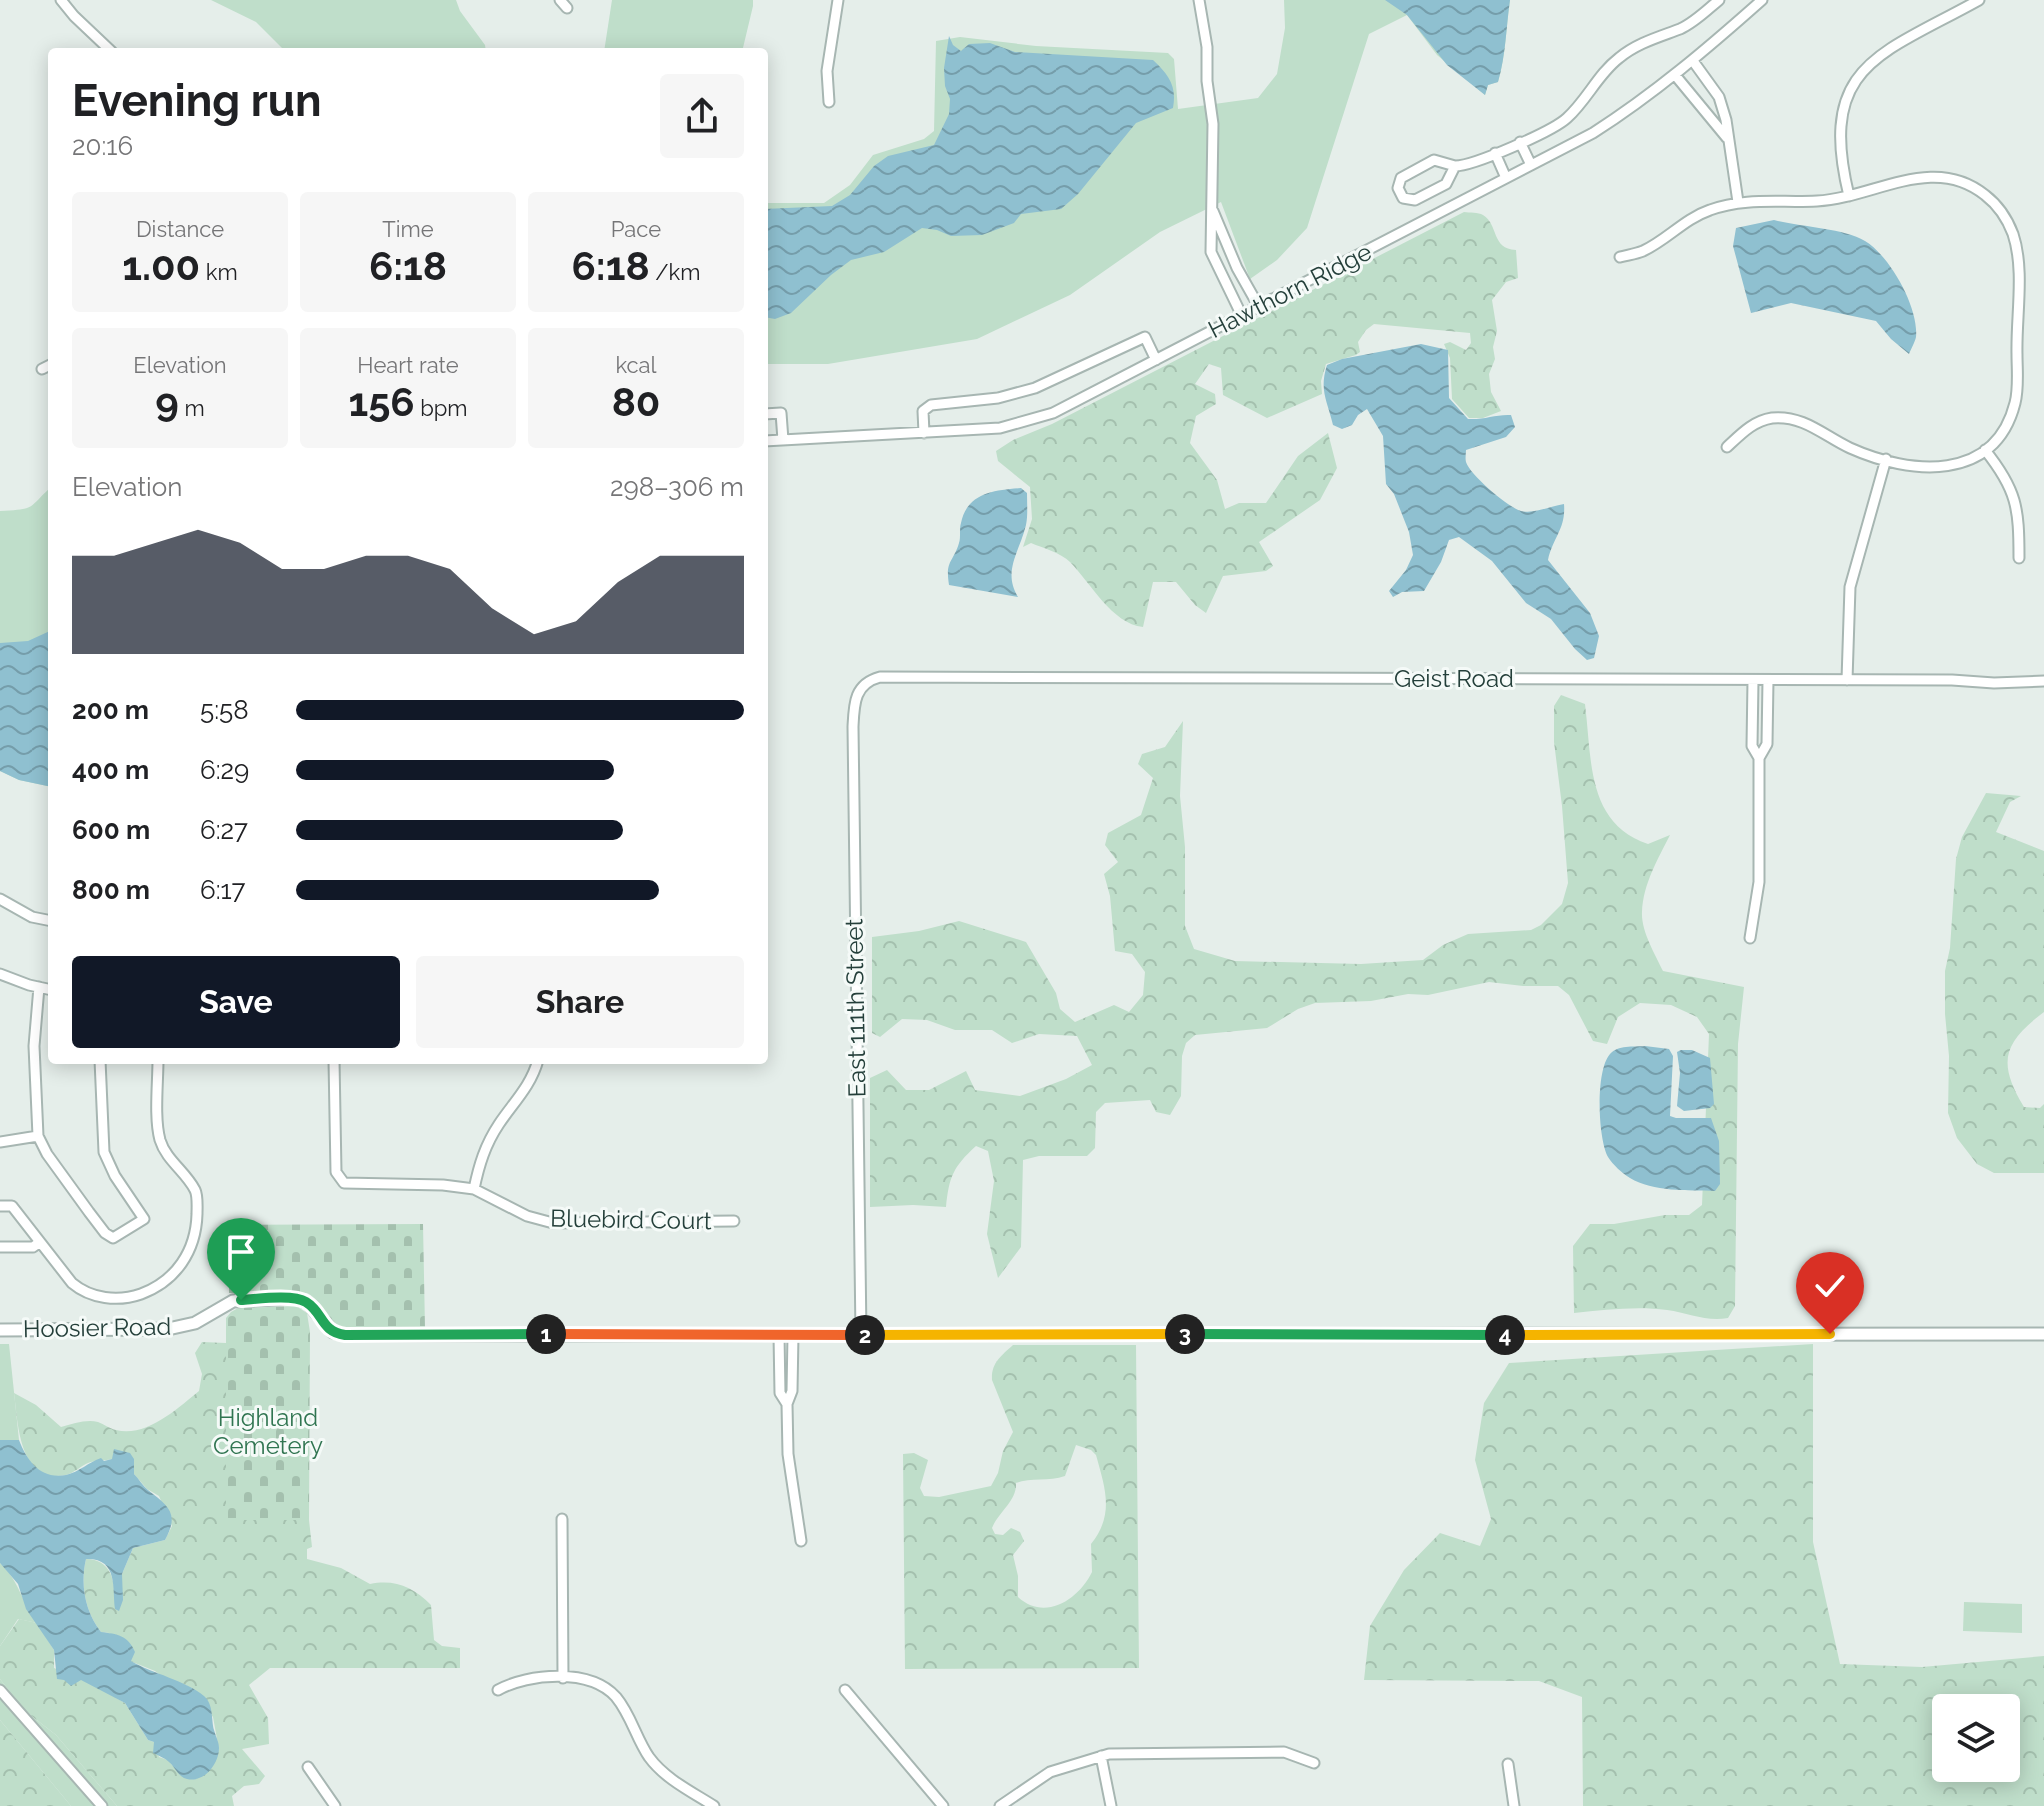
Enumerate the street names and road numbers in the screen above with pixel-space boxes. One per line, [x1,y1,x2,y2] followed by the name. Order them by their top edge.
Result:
[1203,237,1376,344] street label: Hawthorn Ridge
[1394,664,1514,693] street label: Geist Road
[839,918,872,1098] street label: East 111th Street
[550,1204,712,1235] street label: Bluebird Court
[22,1312,172,1343] street label: Hoosier Road

